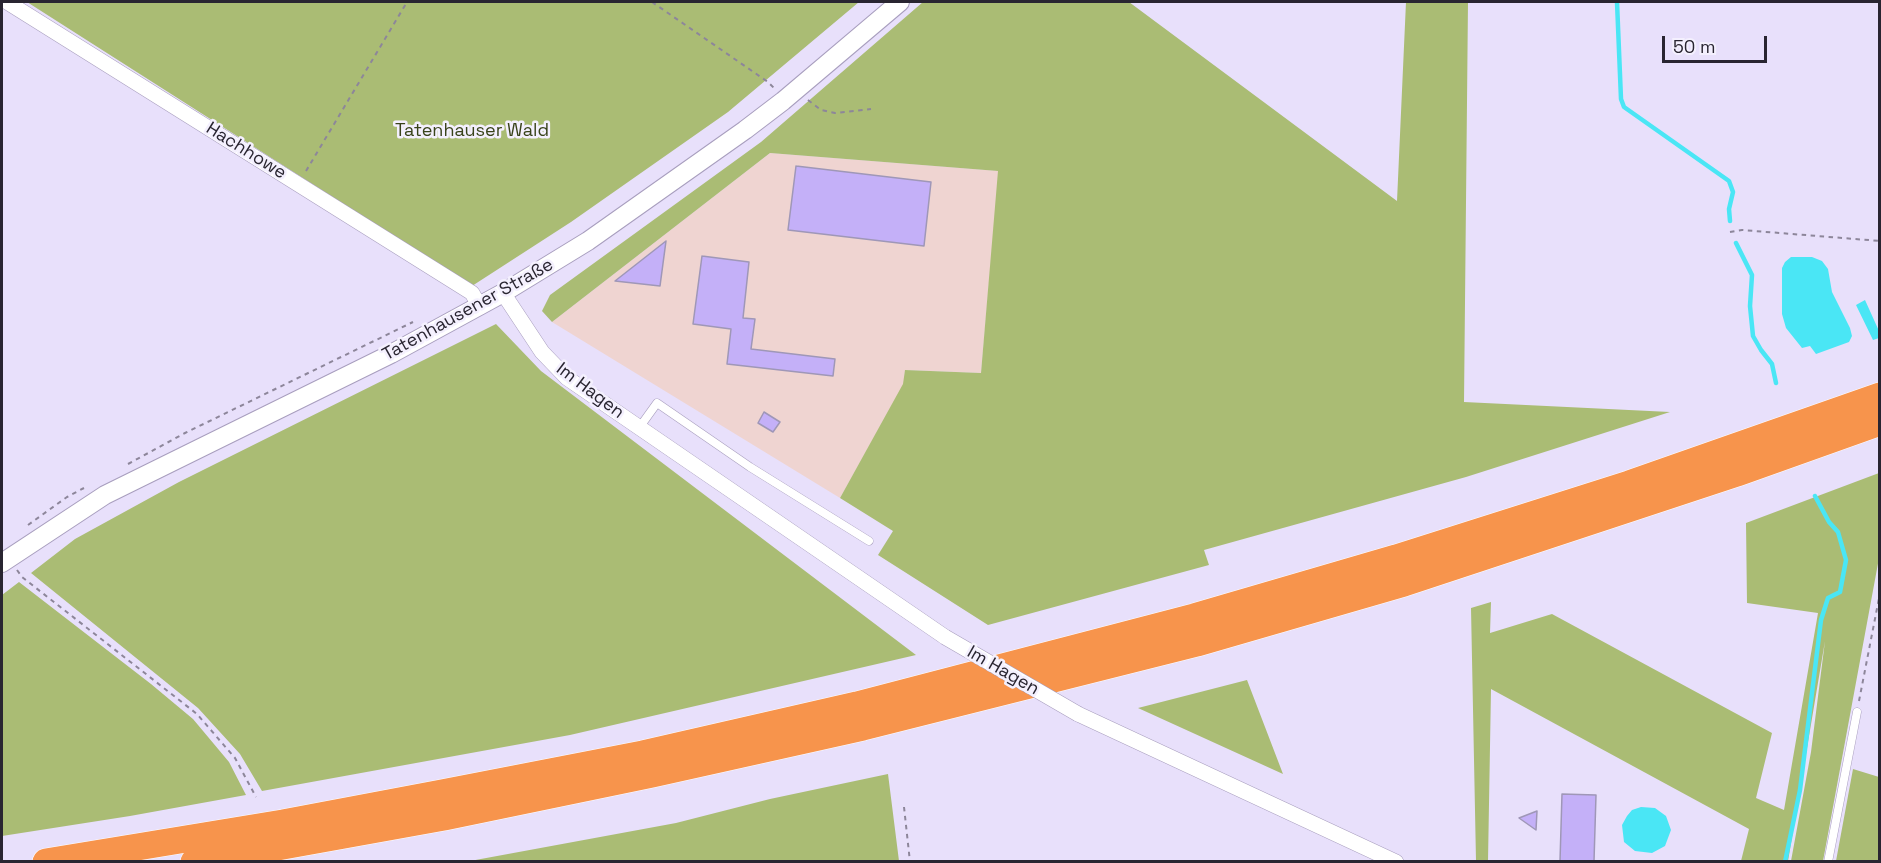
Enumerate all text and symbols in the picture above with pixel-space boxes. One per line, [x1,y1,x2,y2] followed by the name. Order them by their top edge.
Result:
[1665,24,1770,62] scale bar
[1673,35,1715,58] text: 50 m
[202,118,290,184] street label: Hachhowe
[395,120,549,142] park label: Tatenhauser Wald
[379,254,557,366] street label: Tatenhausener Straße
[552,358,628,424] street label: Im Hagen
[963,642,1043,700] street label: Im Hagen

